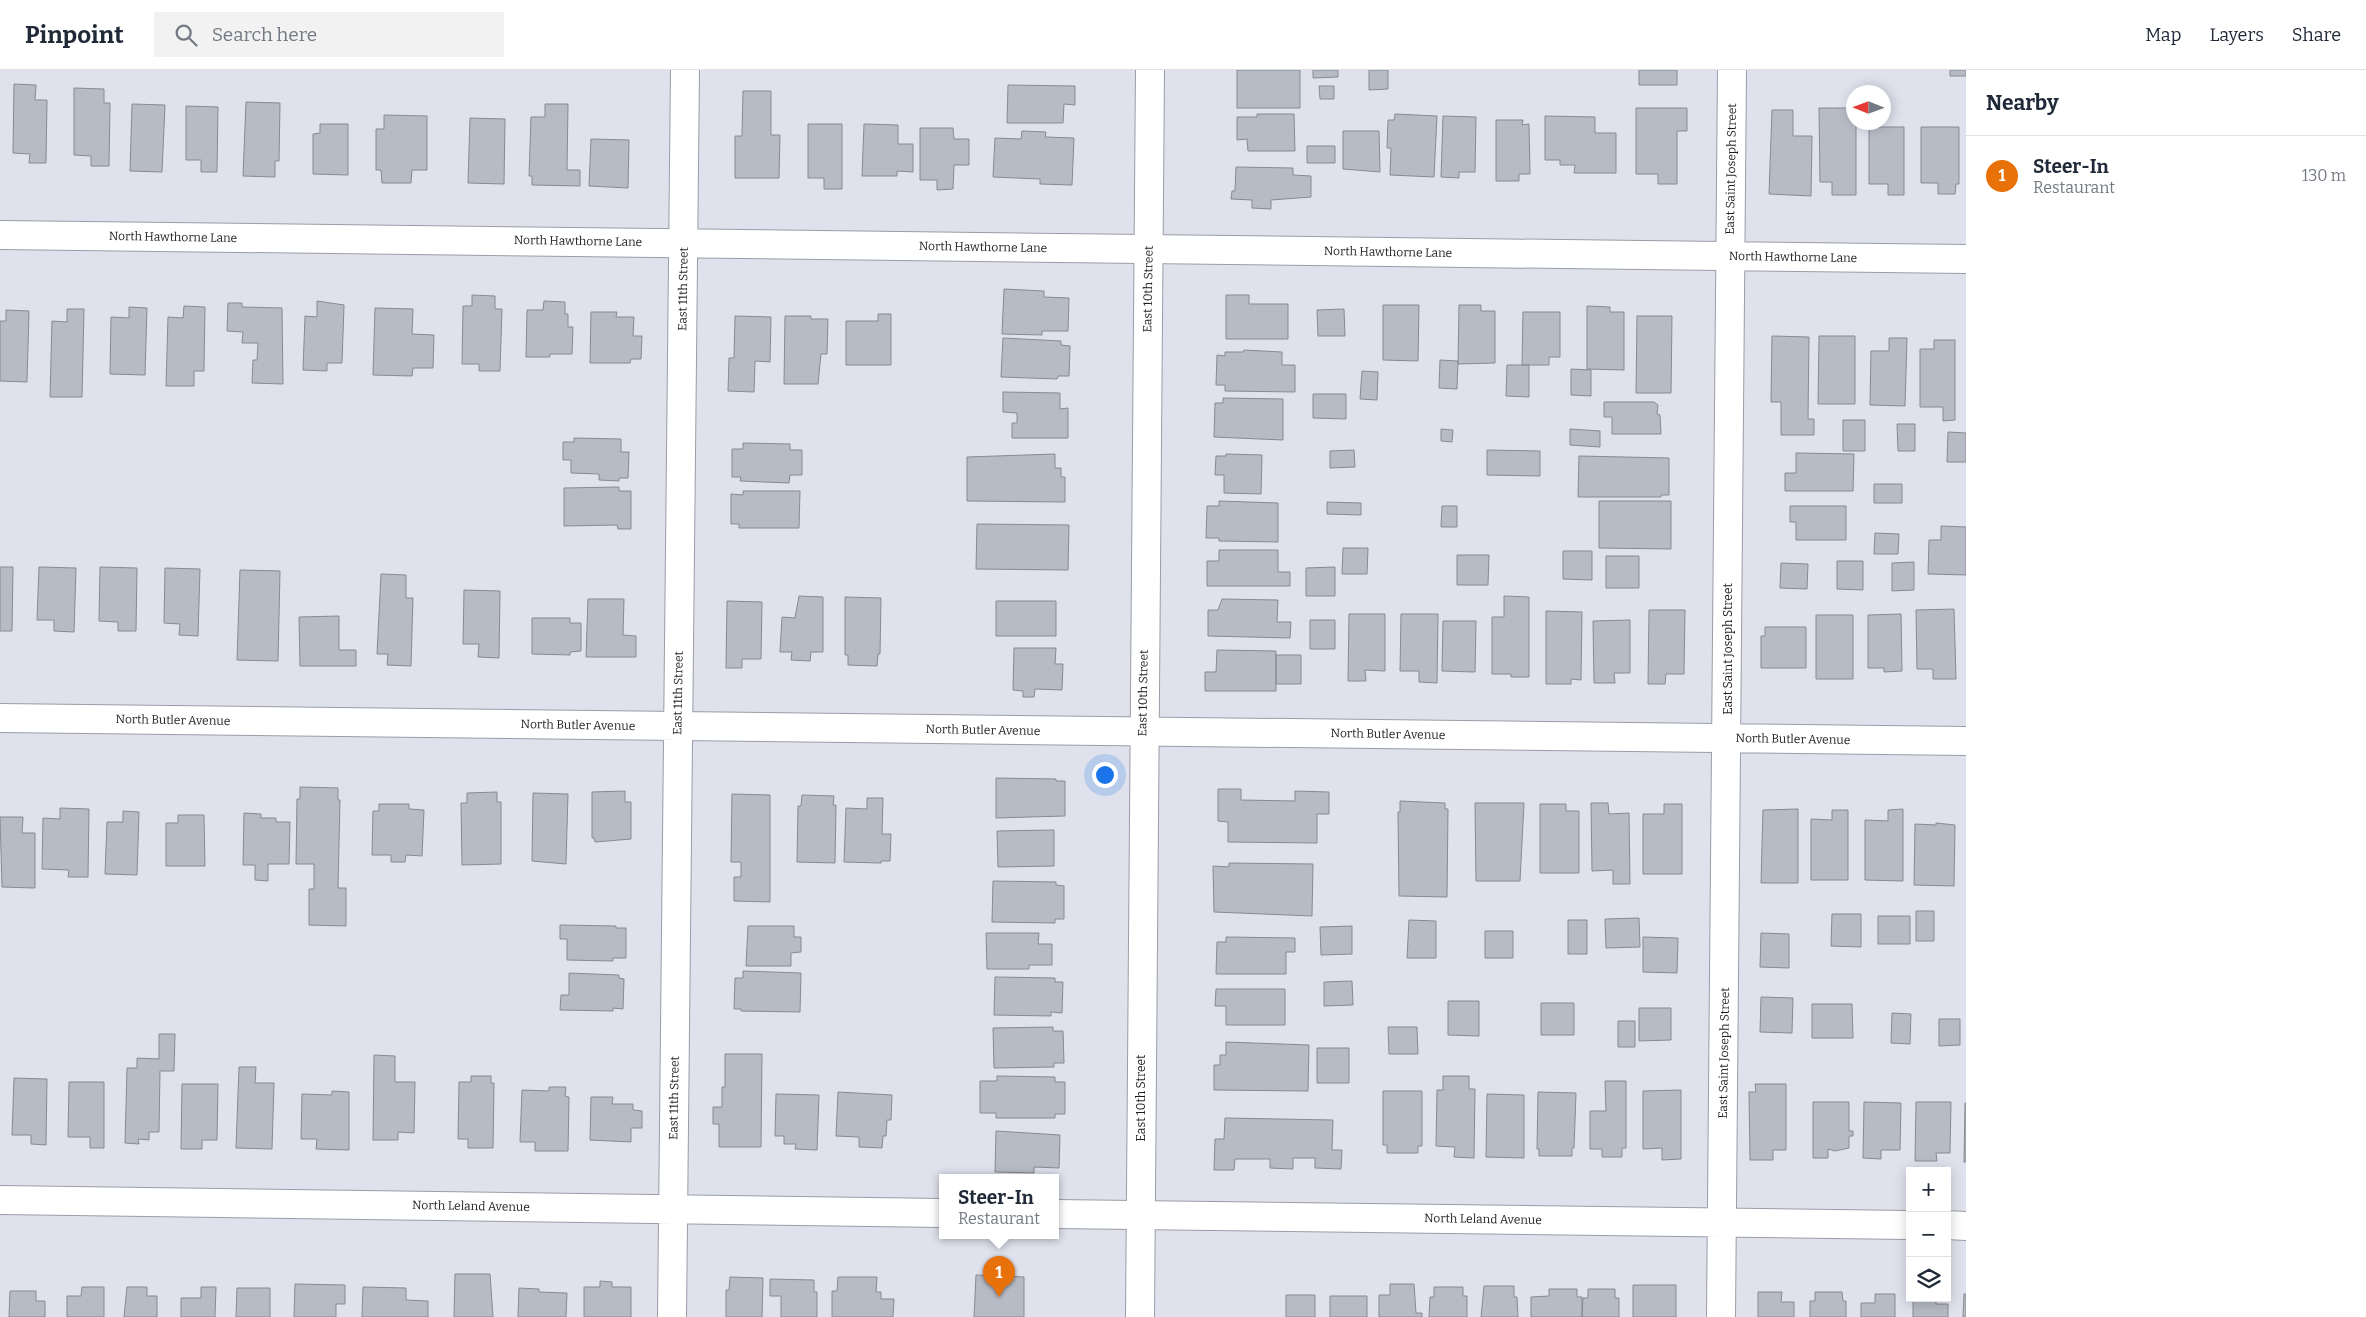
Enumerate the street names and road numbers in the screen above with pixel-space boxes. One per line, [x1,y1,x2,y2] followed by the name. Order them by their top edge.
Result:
[1723,102,1739,235] street label: East Saint Joseph Street
[109,229,237,245] street label: North Hawthorne Lane
[514,233,642,249] street label: North Hawthorne Lane
[919,239,1047,255] street label: North Hawthorne Lane
[1324,244,1452,260] street label: North Hawthorne Lane
[1140,245,1156,333] street label: East 10th Street
[675,246,691,331] street label: East 11th Street
[1729,249,1857,265] street label: North Hawthorne Lane
[1721,583,1735,715] street label: East Saint Joseph Street
[1135,649,1151,737] street label: East 10th Street
[670,650,686,735] street label: East 11th Street
[116,712,230,728] street label: North Butler Avenue
[521,717,635,733] street label: North Butler Avenue
[926,722,1040,738] street label: North Butler Avenue
[1331,726,1445,742] street label: North Butler Avenue
[1736,731,1850,747] street label: North Butler Avenue
[1716,986,1732,1119] street label: East Saint Joseph Street
[1134,1054,1148,1141] street label: East 10th Street
[666,1055,682,1140] street label: East 11th Street
[412,1198,530,1214] street label: North Leland Avenue
[1424,1211,1542,1227] street label: North Leland Avenue

